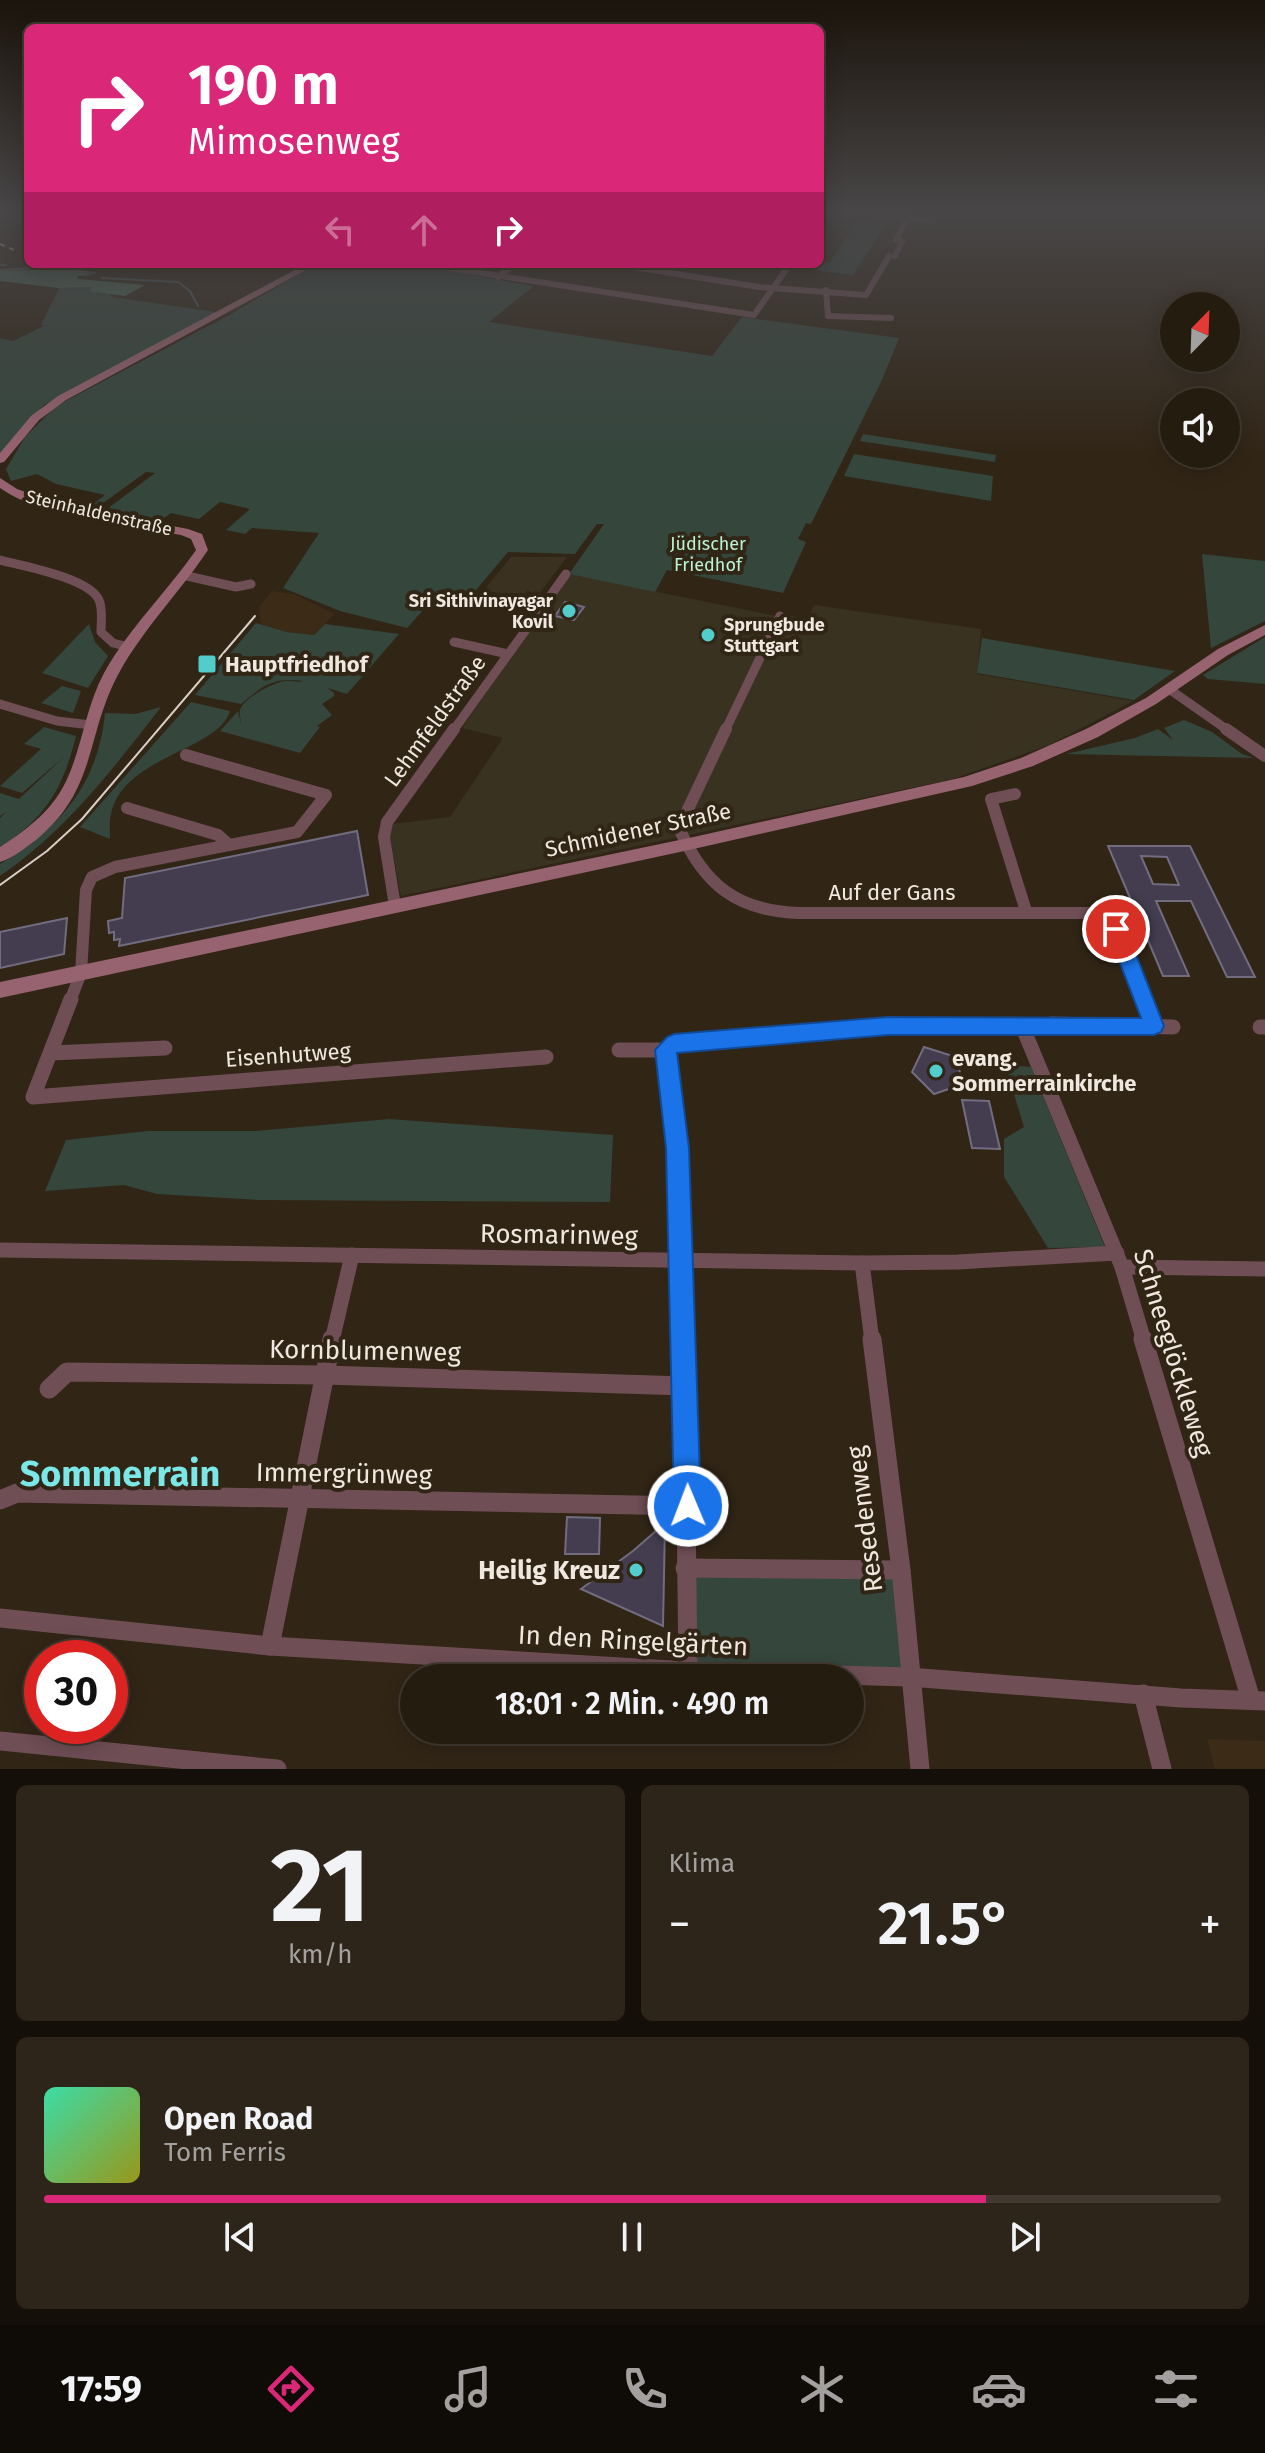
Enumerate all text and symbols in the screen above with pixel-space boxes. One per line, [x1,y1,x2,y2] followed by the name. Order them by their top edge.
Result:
[188,52,339,119] text: 190 m
[56,56,160,160] icon: right
[188,120,400,164] text: Mimosenweg
[318,208,362,252] icon: left
[402,208,446,252] icon: ahead
[486,208,530,252] icon: right
[1160,292,1240,372] north arrow
[1160,292,1240,468] map controls
[1160,388,1240,468] button: sound
[24,485,174,541] street label: Steinhaldenstraße
[670,533,746,576] park label: Jüdischer Friedhof
[409,590,554,633] place label: Sri Sithivinayagar Kovil
[560,602,578,620] marker: Sri Sithivinayagar Kovil
[724,614,825,657] place label: Sprungbude Stuttgart
[699,626,717,644] marker: Sprungbude Stuttgart
[378,650,492,792] street label: Lehmfeldstraße
[225,651,370,678] place label: Hauptfriedhof
[196,653,218,675] marker: Hauptfriedhof
[543,797,733,863] street label: Schmidener Straße
[828,879,956,906] street label: Auf der Gans
[1082,895,1150,963] pin
[1094,907,1138,951] icon: arrive
[224,1037,352,1073] street label: Eisenhutweg
[952,1045,1136,1097] place label: evang. Sommerrainkirche
[927,1062,945,1080] marker: evang. Sommerrainkirche
[480,1218,639,1252] street label: Rosmarinweg
[1127,1246,1219,1461] street label: Schneeglöckleweg
[269,1334,462,1368] street label: Kornblumenweg
[841,1444,889,1594] street label: Resedenweg
[20,1452,220,1496] district label: Sommerrain
[256,1457,433,1491] street label: Immergrünweg
[646,1464,730,1548] position arrow
[478,1555,620,1586] place label: Heilig Kreuz
[627,1561,645,1579] marker: Heilig Kreuz
[517,1619,749,1663] street label: In den Ringelgärten
[24,1640,128,1744] speed limit sign: 30
[495,1686,769,1722] text: 18:01 · 2 Min. · 490 m
[270,1824,370,1949] text: 21
[669,1848,735,1879] text: Klima
[878,1888,1012,1960] text: 21.5°
[669,1898,691,1951] text: −
[1199,1898,1221,1951] text: +
[288,1939,352,1970] text: km/h
[164,2101,313,2137] text: Open Road
[164,2137,286,2168] text: Tom Ferris
[218,2215,262,2259] icon: previous
[610,2215,654,2259] icon: pause
[1003,2215,1047,2259] icon: next
[263,2361,319,2417] icon: directions
[440,2361,496,2417] icon: music
[617,2361,673,2417] icon: phone
[794,2361,850,2417] icon: climate
[971,2361,1027,2417] icon: car
[1148,2361,1204,2417] icon: filters
[61,2367,142,2411] text: 17:59

